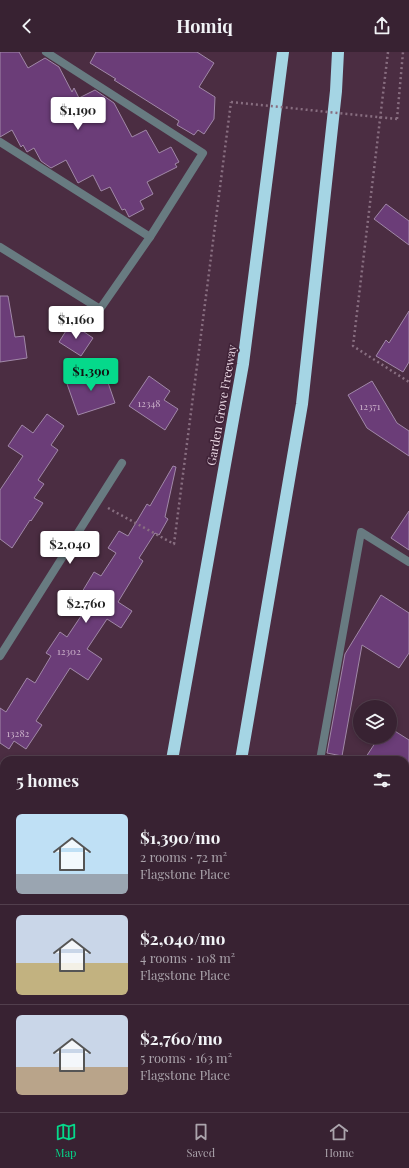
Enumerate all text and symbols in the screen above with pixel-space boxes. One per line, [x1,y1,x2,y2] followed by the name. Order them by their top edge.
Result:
[176,14,233,38] text: Homiq
[16,15,38,37] icon: back
[371,15,393,37] icon: share
[45,97,111,131] pin: $1,190
[60,101,96,118] text: $1,190
[43,306,109,340] pin: $1,160
[58,310,94,327] text: $1,160
[202,343,240,467] street label: Garden Grove Freeway
[58,358,124,392] pin: $1,390
[72,362,110,379] text: $1,390
[137,396,161,410] house number: 12348
[360,399,381,413] house number: 12371
[37,531,103,565] pin: $2,040
[49,535,91,552] text: $2,040
[53,590,119,624] pin: $2,760
[66,594,106,611] text: $2,760
[57,644,81,658] house number: 12302
[353,700,397,744] map controls
[353,700,397,744] button: layers
[7,726,30,740] house number: 13282
[16,769,79,791] text: 5 homes
[371,769,393,791] icon: filters
[140,826,220,848] text: $1,390/mo
[48,830,96,878] icon: home
[140,848,227,865] text: 2 rooms · 72 m²
[140,865,230,882] text: Flagstone Place
[140,927,225,949] text: $2,040/mo
[48,931,96,979] icon: home
[140,949,235,966] text: 4 rooms · 108 m²
[140,966,230,983] text: Flagstone Place
[140,1027,222,1049] text: $2,760/mo
[48,1031,96,1079] icon: home
[140,1049,232,1066] text: 5 rooms · 163 m²
[140,1066,230,1083] text: Flagstone Place
[55,1121,77,1160] tab: Map
[186,1121,215,1160] tab: Saved
[325,1121,354,1160] tab: Home

